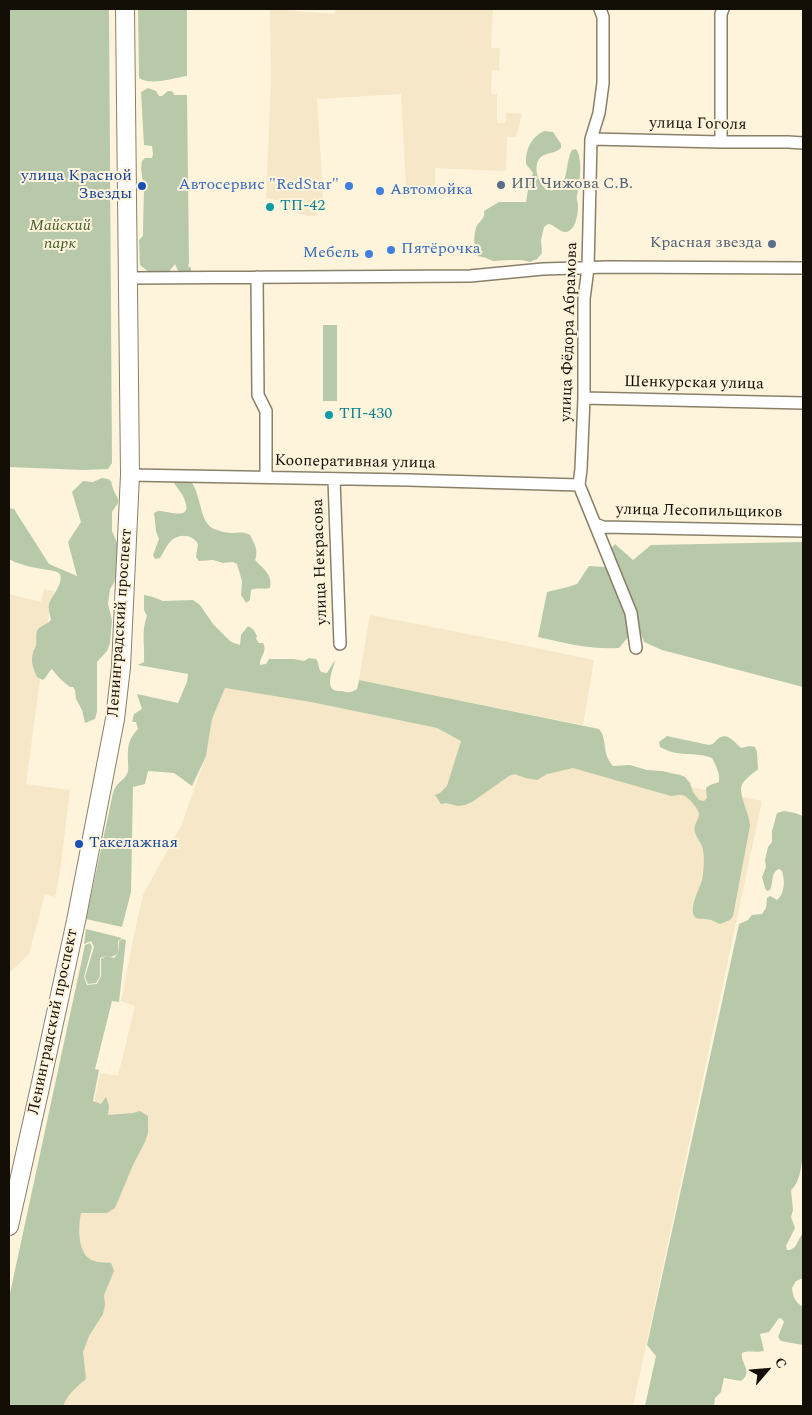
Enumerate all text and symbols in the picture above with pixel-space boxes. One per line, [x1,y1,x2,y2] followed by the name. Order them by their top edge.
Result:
[649,115,747,135] street label: улица Гоголя
[21,167,132,205] place label: улица Красной Звезды
[511,175,633,195] place label: ИП Чижова С.В.
[179,176,339,196] place label: Автосервис "RedStar"
[495,179,507,191] marker: ИП Чижова С.В.
[136,180,148,192] marker: улица Красной Звезды
[343,180,355,192] marker: Автосервис "RedStar"
[390,181,473,201] place label: Автомойка
[374,185,386,197] marker: Автомойка
[280,197,325,217] place label: ТП-42
[264,201,276,213] marker: ТП-42
[29,217,91,255] park label: Майский парк
[650,234,762,254] place label: Красная звезда
[766,238,778,250] marker: Красная звезда
[401,240,481,260] place label: Пятёрочка
[557,242,583,422] street label: улица Фёдора Абрамова
[303,244,359,264] place label: Мебель
[385,244,397,256] marker: Пятёрочка
[363,248,375,260] marker: Мебель
[624,373,764,395] street label: Шенкурская улица
[339,405,392,425] place label: ТП-430
[323,409,335,421] marker: ТП-430
[274,452,436,474] street label: Кооперативная улица
[309,499,333,625] street label: улица Некрасова
[616,501,782,523] street label: улица Лесопильщиков
[105,528,137,718] street label: Ленинградский проспект
[89,834,178,854] place label: Такелажная
[73,838,85,850] marker: Такелажная
[25,927,83,1117] street label: Ленинградский проспект
[742,1345,792,1395] north arrow
[769,1354,792,1372] text: С

